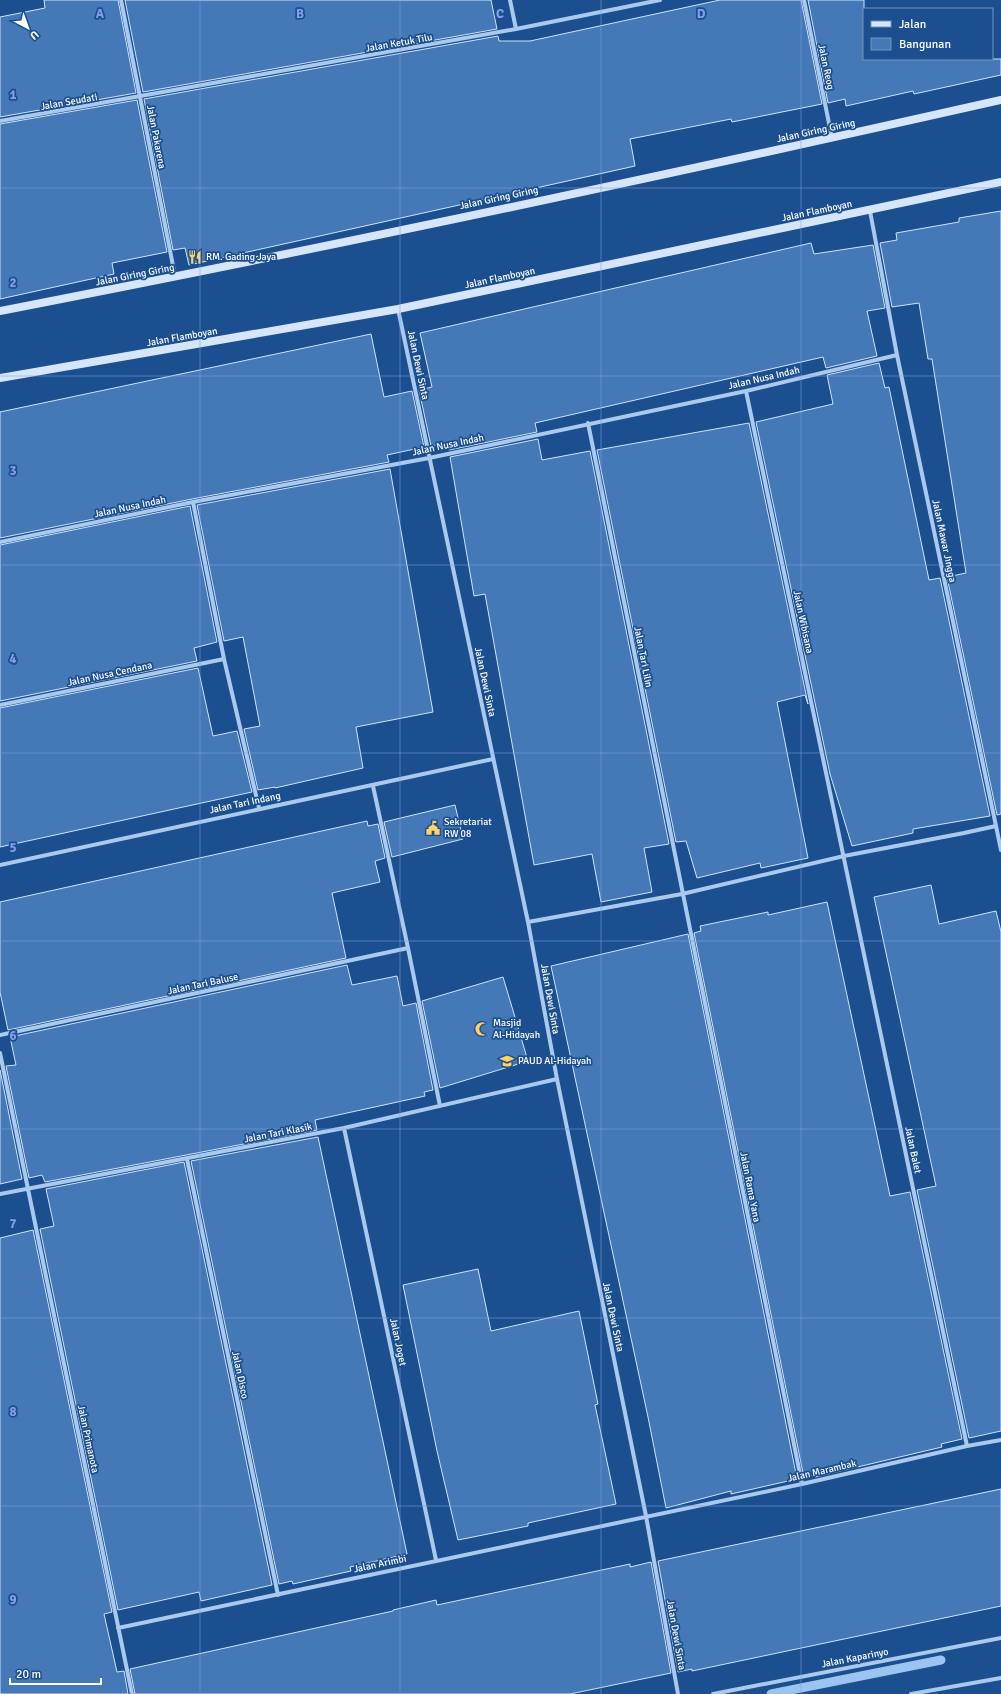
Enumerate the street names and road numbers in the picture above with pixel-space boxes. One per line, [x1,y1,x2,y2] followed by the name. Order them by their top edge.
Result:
[365,31,433,55] street label: Jalan Ketuk Tilu
[815,43,837,91] street label: Jalan Reog
[40,91,98,113] street label: Jalan Seudati
[144,104,168,170] street label: Jalan Pakarena
[776,117,856,145] street label: Jalan Giring Giring
[459,184,539,212] street label: Jalan Giring Giring
[781,198,853,224] street label: Jalan Flamboyan
[95,261,175,289] street label: Jalan Giring Giring
[464,265,536,291] street label: Jalan Flamboyan
[146,325,218,349] street label: Jalan Flamboyan
[405,329,431,401] street label: Jalan Dewi Sinta
[727,364,801,392] street label: Jalan Nusa Indah
[411,432,485,458] street label: Jalan Nusa Indah
[93,494,167,520] street label: Jalan Nusa Indah
[929,498,959,584] street label: Jalan Mawar Jingga
[790,589,816,655] street label: Jalan Wibisana
[631,626,655,688] street label: Jalan Tari Lilin
[472,646,498,718] street label: Jalan Dewi Sinta
[67,659,153,689] street label: Jalan Nusa Cendana
[208,790,282,816] street label: Jalan Tari Indang
[538,963,562,1035] street label: Jalan Dewi Sinta
[167,971,239,997] street label: Jalan Tari Baluse
[243,1121,313,1145] street label: Jalan Tari Klasik
[902,1126,924,1175] street label: Jalan Balet
[737,1151,763,1223] street label: Jalan Rama Yana
[600,1281,626,1353] street label: Jalan Dewi Sinta
[387,1317,409,1367] street label: Jalan Joget
[229,1350,251,1400] street label: Jalan Disco
[75,1404,101,1474] street label: Jalan Primanota
[786,1457,858,1485] street label: Jalan Marambak
[353,1553,407,1575] street label: Jalan Arimbi
[664,1599,688,1671] street label: Jalan Dewi Sinta
[820,1646,890,1670] street label: Jalan Kaparinyo

